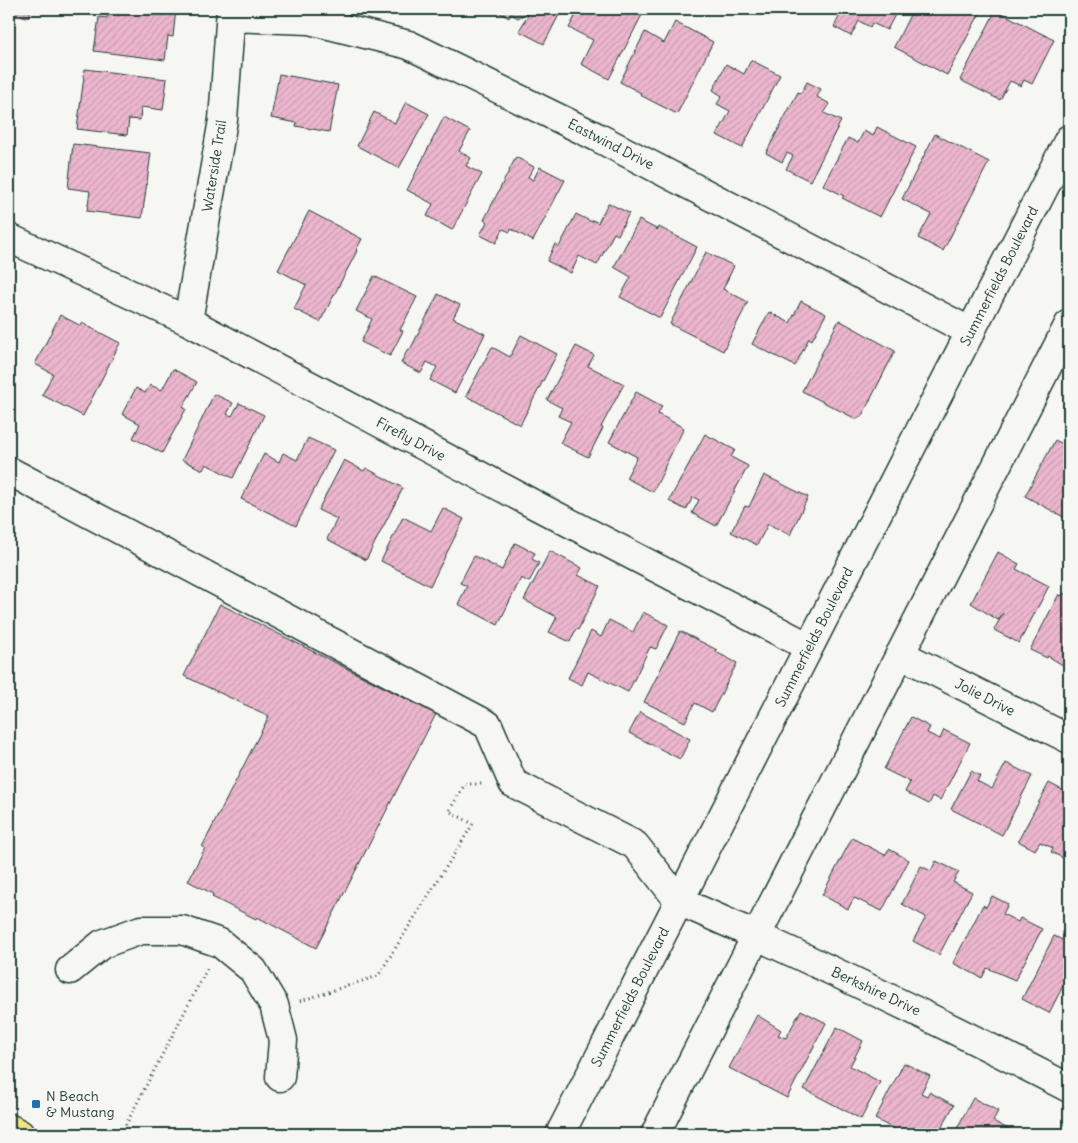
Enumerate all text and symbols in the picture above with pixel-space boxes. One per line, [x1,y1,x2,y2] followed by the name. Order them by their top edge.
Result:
[565,115,657,173] street label: Eastwind Drive
[198,119,230,213] street label: Waterside Trail
[956,203,1042,349] street label: Summerfields Boulevard
[373,413,449,465] street label: Firefly Drive
[771,564,857,710] street label: Summerfields Boulevard
[952,674,1018,720] street label: Jolie Drive
[587,924,673,1070] street label: Summerfields Boulevard
[828,962,924,1020] street label: Berkshire Drive
[46,1087,115,1121] place label: N Beach & Mustang
[30,1098,42,1110] marker: N Beach & Mustang

